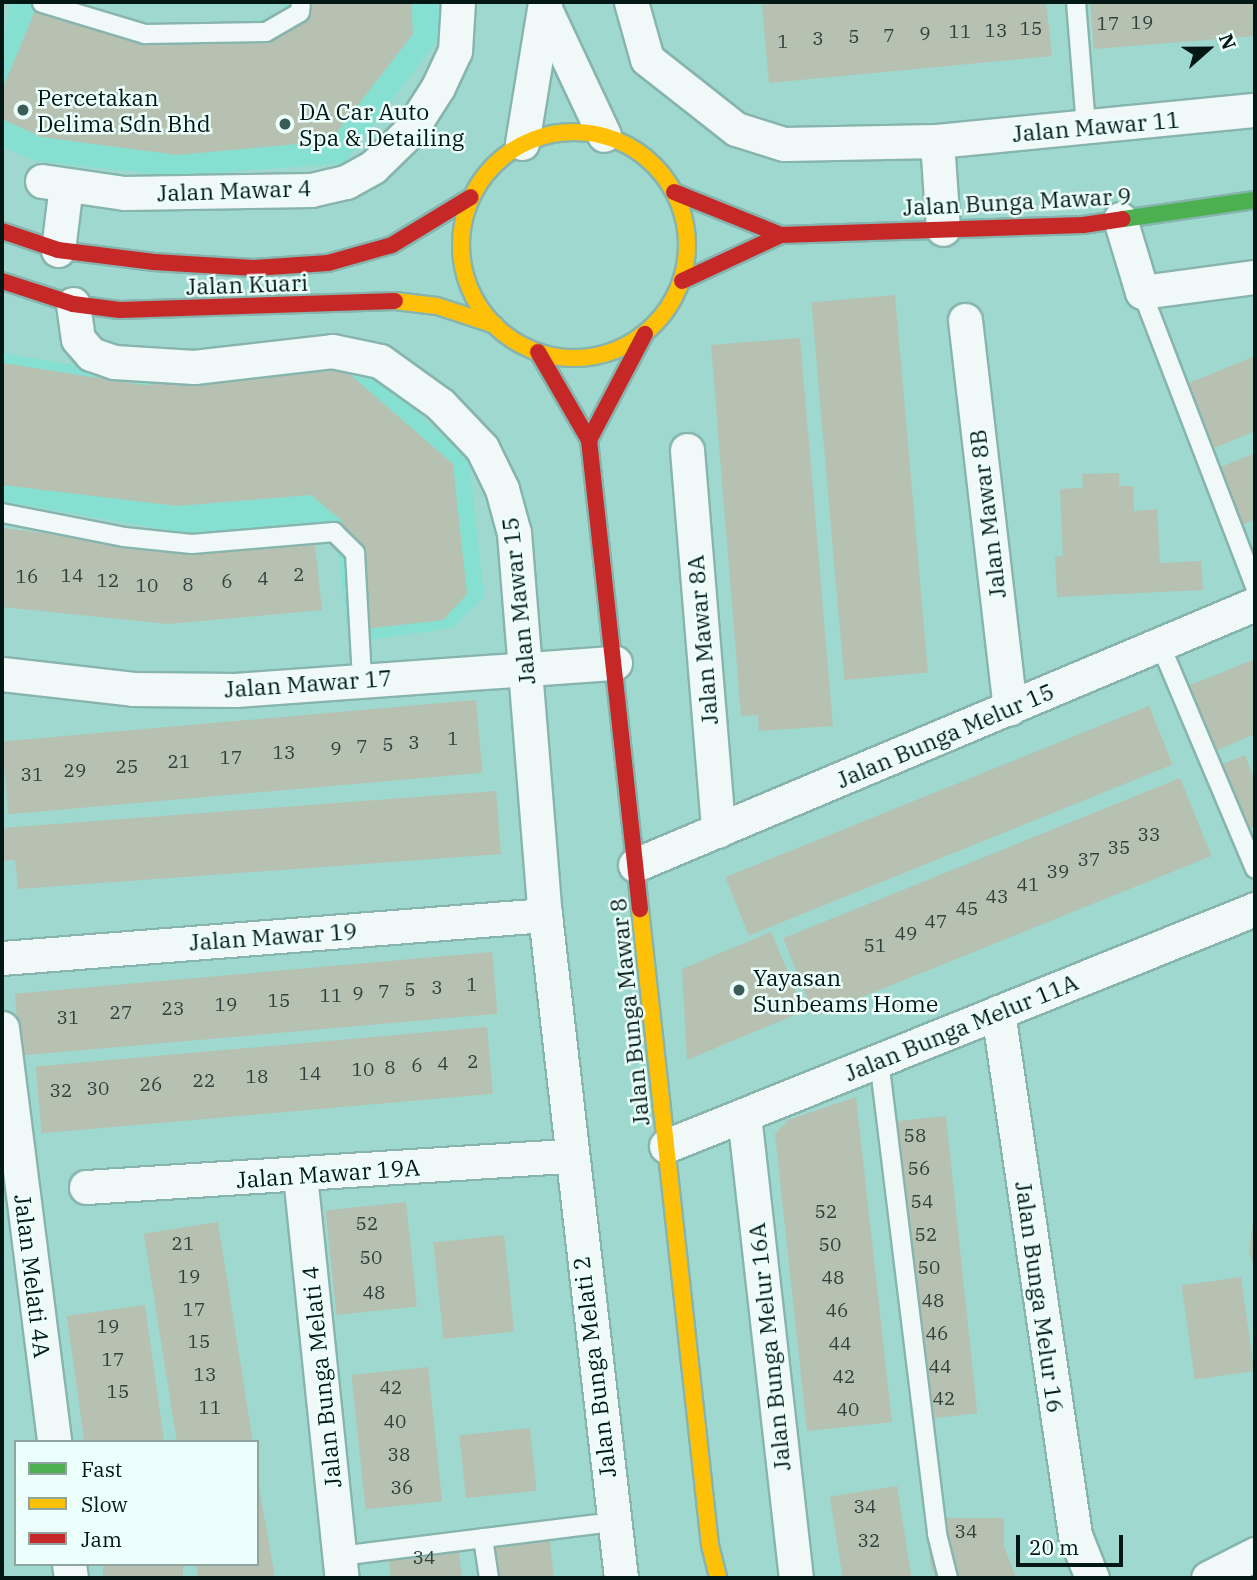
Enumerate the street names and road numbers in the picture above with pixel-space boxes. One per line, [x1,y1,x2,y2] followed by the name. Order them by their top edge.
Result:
[1011,105,1181,147] street label: Jalan Mawar 11
[156,174,312,206] street label: Jalan Mawar 4
[902,181,1132,221] street label: Jalan Bunga Mawar 9
[185,268,309,300] street label: Jalan Kuari
[963,428,1011,600] street label: Jalan Mawar 8B
[495,516,541,686] street label: Jalan Mawar 15
[681,554,723,726] street label: Jalan Mawar 8A
[223,663,393,703] street label: Jalan Mawar 17
[832,677,1058,793] street label: Jalan Bunga Melur 15
[603,897,655,1127] street label: Jalan Bunga Mawar 8
[188,916,358,956] street label: Jalan Mawar 19
[840,968,1082,1086] street label: Jalan Bunga Melur 11A
[235,1153,421,1193] street label: Jalan Mawar 19A
[1010,1179,1070,1415] street label: Jalan Bunga Melur 16
[9,1193,57,1359] street label: Jalan Melati 4A
[742,1222,796,1472] street label: Jalan Bunga Melur 16A
[567,1255,621,1479] street label: Jalan Bunga Melati 2
[296,1265,346,1489] street label: Jalan Bunga Melati 4

